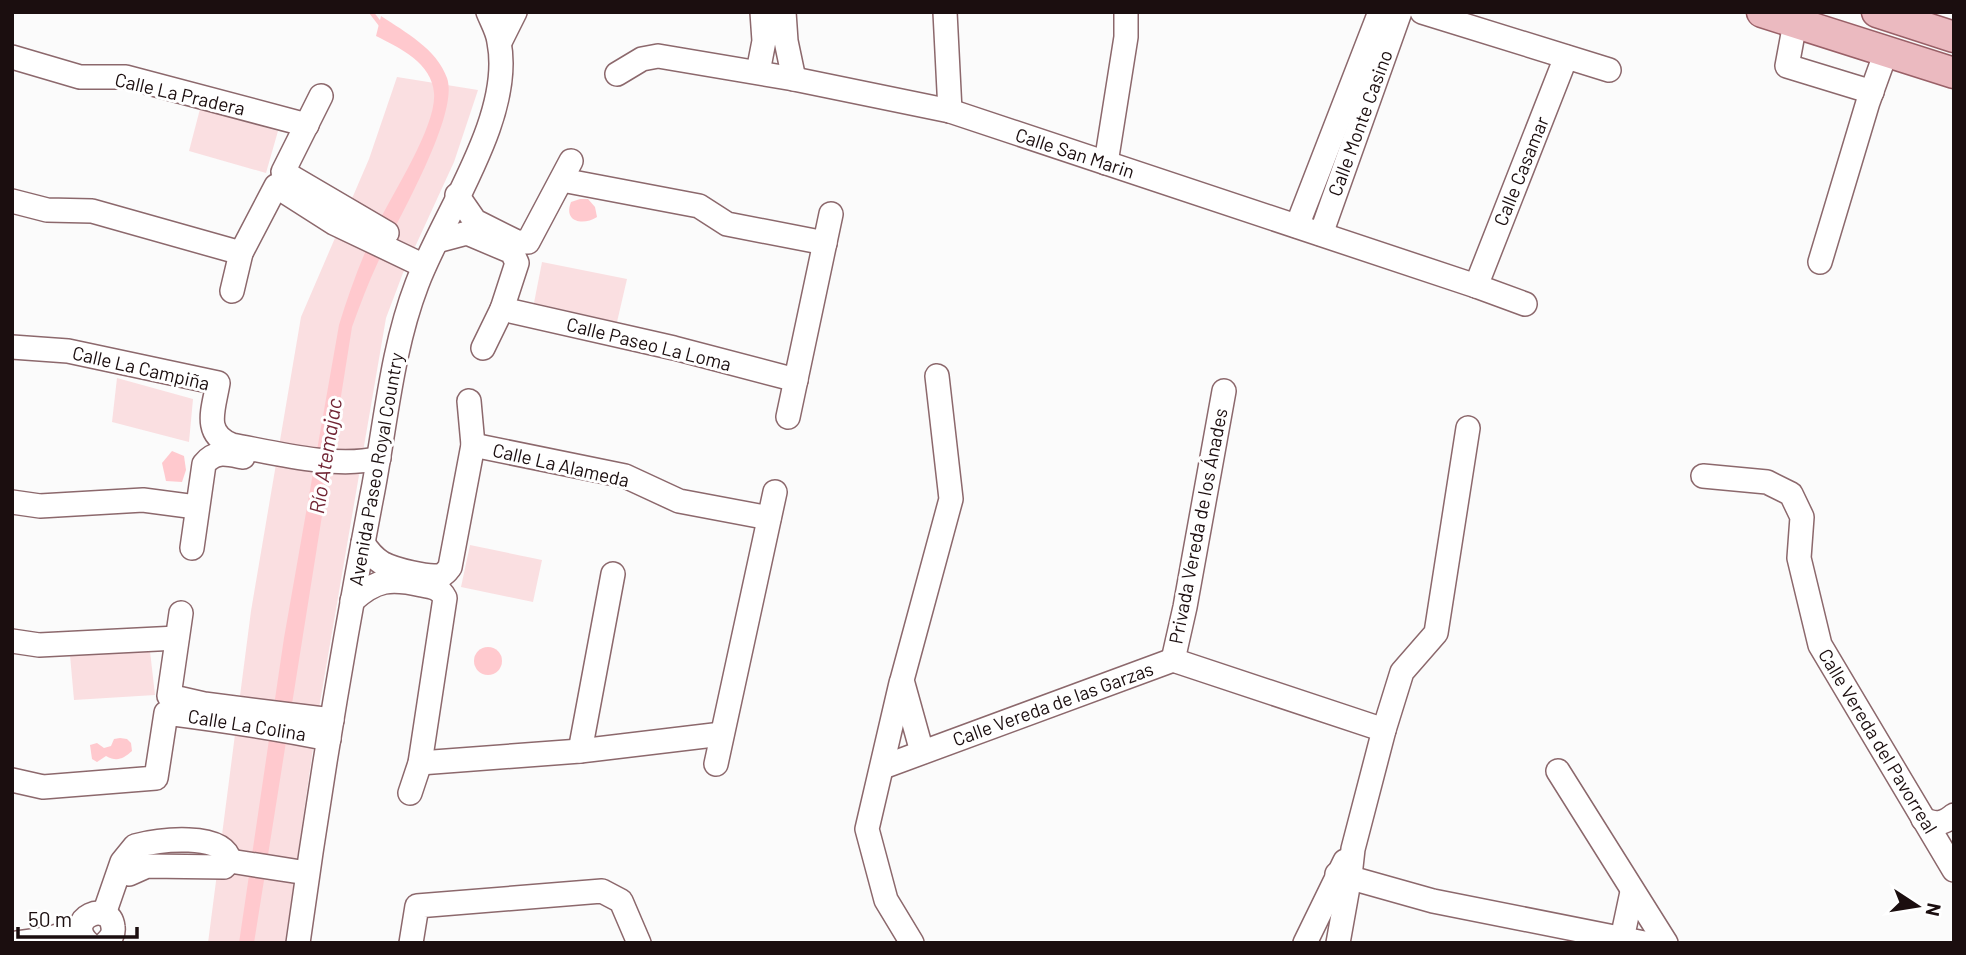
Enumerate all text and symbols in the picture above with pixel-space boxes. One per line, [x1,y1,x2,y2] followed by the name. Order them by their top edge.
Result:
[1322,47,1397,199] street label: Calle Monte Casino
[113,67,248,120] street label: Calle La Pradera
[1488,113,1553,229] street label: Calle Casamar
[1013,122,1138,183] street label: Calle San Marin
[564,312,734,375] street label: Calle Paseo La Loma
[70,341,212,394] street label: Calle La Campiña
[344,350,407,587] street label: Avenida Paseo Royal Country
[303,396,346,515] water label: Río Atemajac
[1163,406,1232,646] street label: Privada Vereda de los Ánades
[491,438,632,491] street label: Calle La Alameda
[1814,644,1943,837] street label: Calle Vereda del Pavorreal
[949,656,1156,751] street label: Calle Vereda de las Garzas
[186,704,308,745] street label: Calle La Colina
[1882,871,1952,941] north arrow
[18,895,136,939] scale bar
[1922,901,1947,918] text: N
[28,906,72,931] text: 50 m

